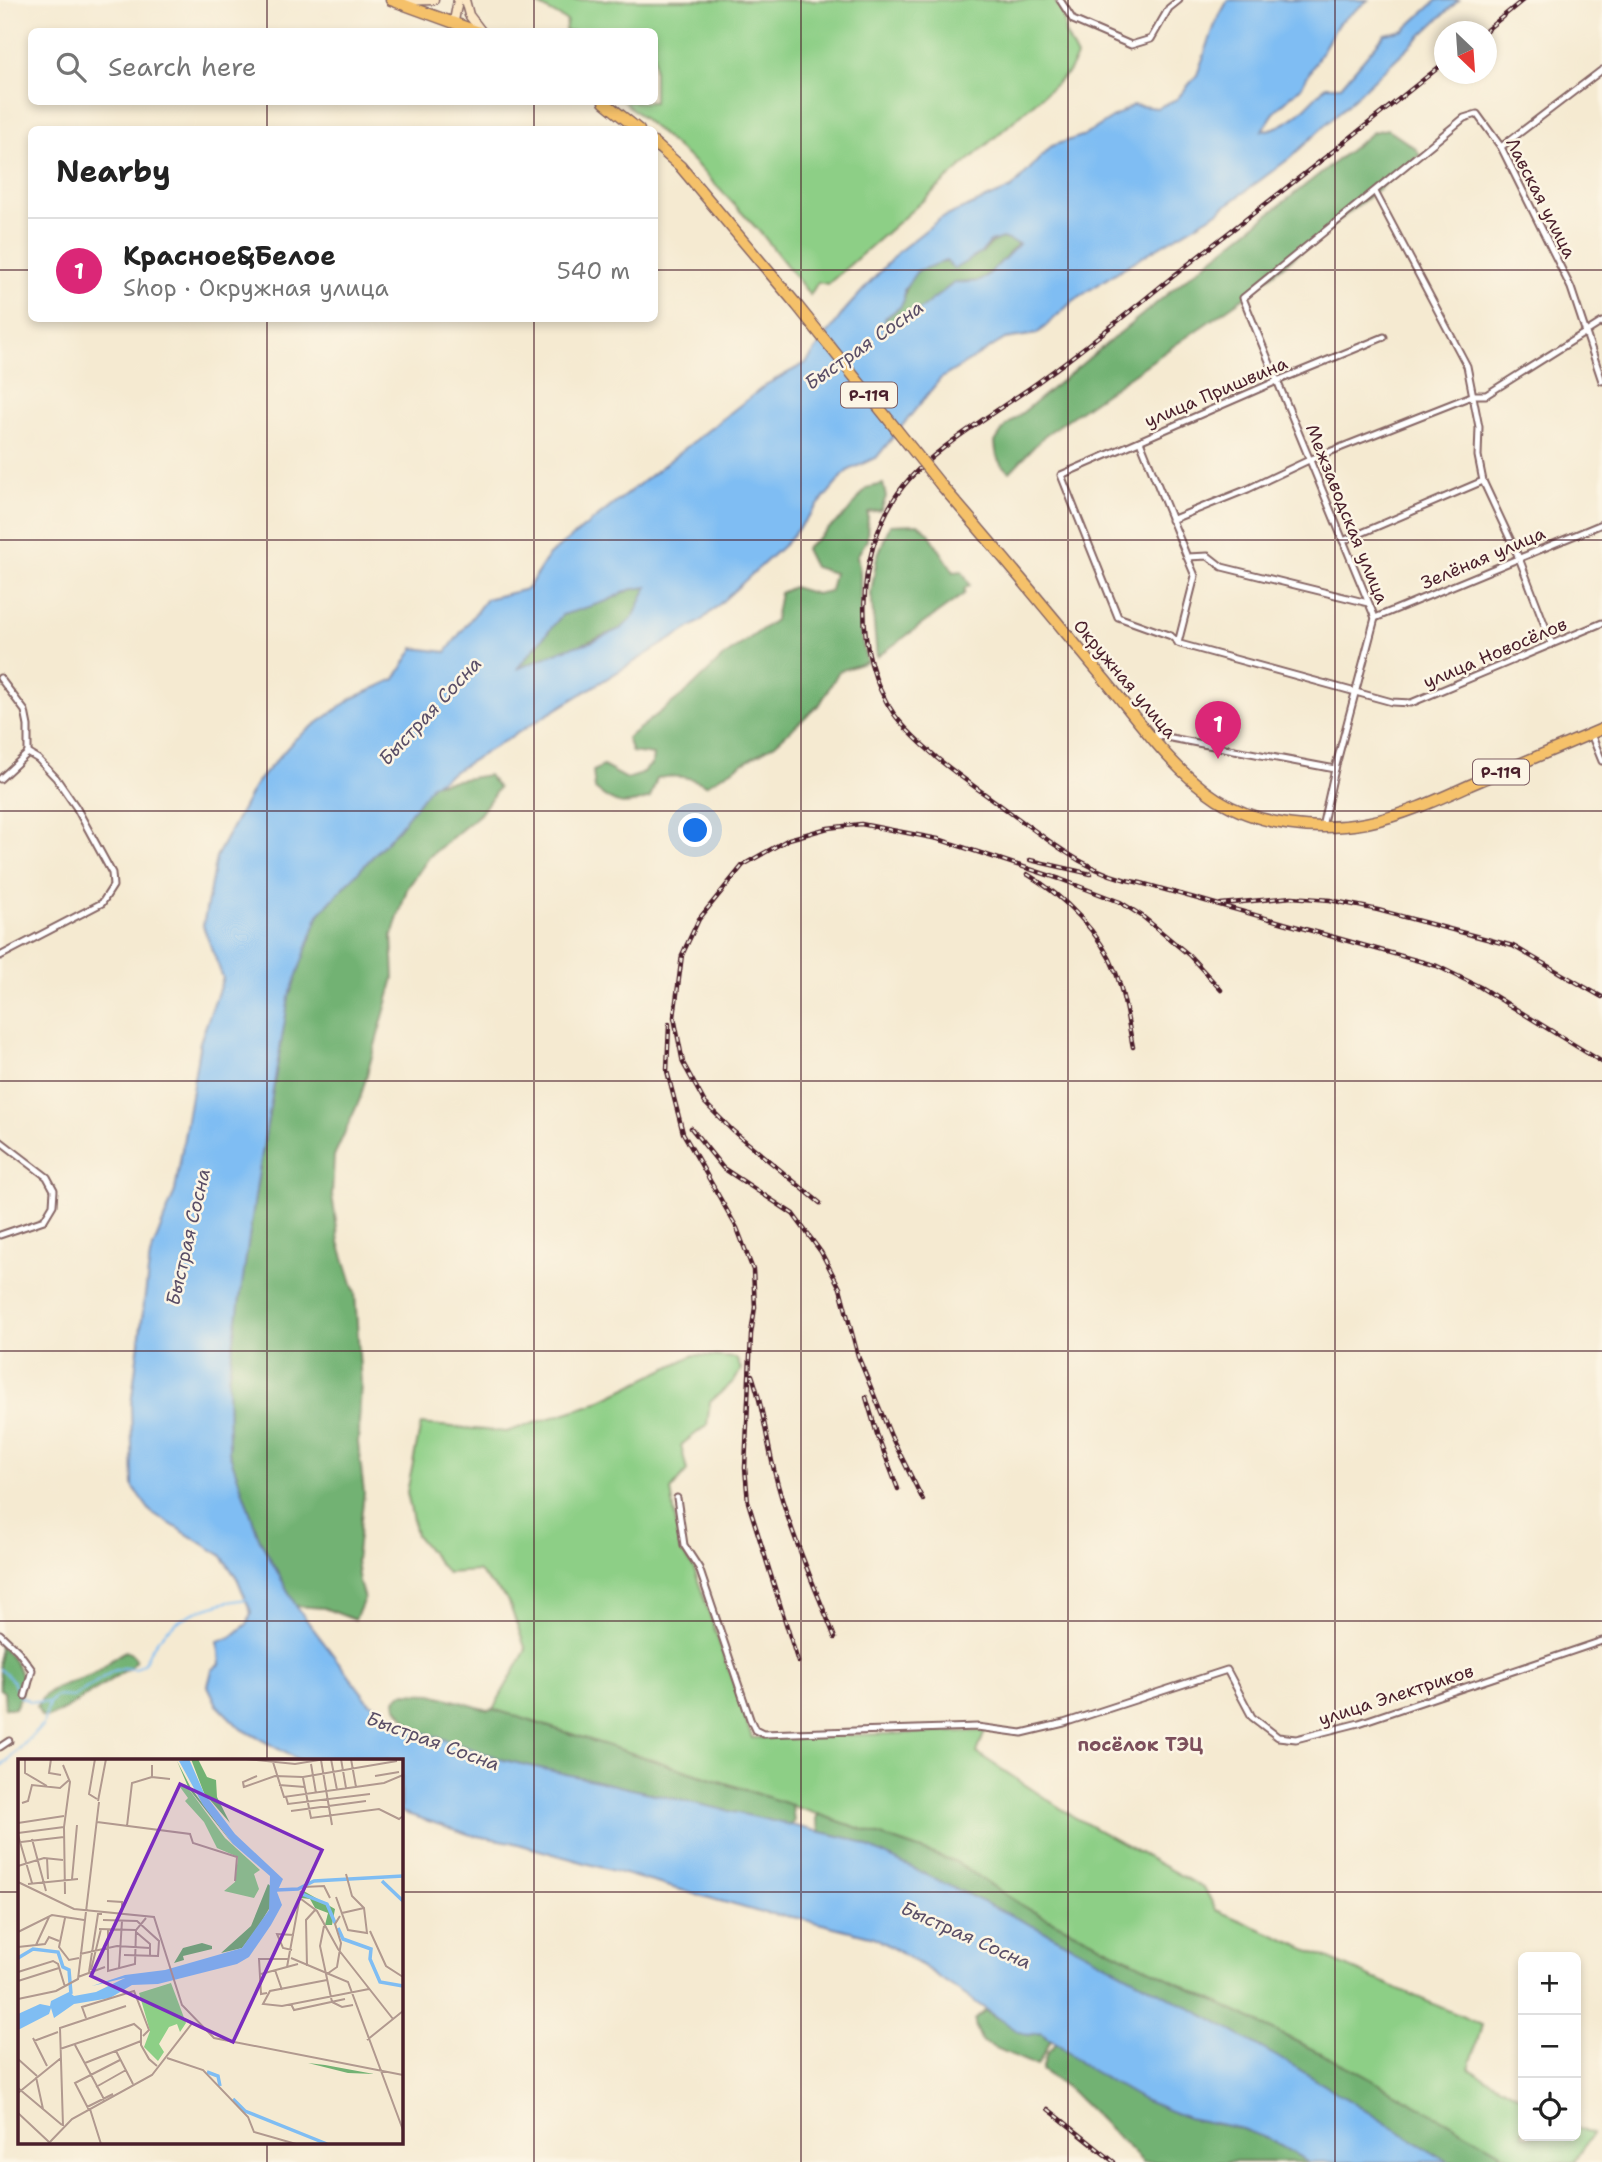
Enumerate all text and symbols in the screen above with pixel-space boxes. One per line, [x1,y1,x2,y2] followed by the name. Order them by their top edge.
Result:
[1434,21,1497,84] north arrow
[28,28,658,105] search box
[52,48,90,86] icon: search
[108,49,257,84] text: Search here
[1500,134,1582,262] street label: Лавская улица
[56,151,171,192] text: Nearby
[123,238,336,273] text: Красное&Белое
[74,256,84,286] text: 1
[557,256,630,286] text: 540 m
[123,273,389,303] text: Shop · Окружная улица
[800,295,928,395] water label: Быстрая Сосна
[1141,351,1291,433] street label: улица Пришвина
[841,382,897,408] road number: Р-119
[1300,421,1394,607] street label: Межзаводская улица
[1417,521,1549,595] street label: Зелёная улица
[1419,612,1571,694] street label: улица Новосёлов
[1068,614,1182,744] street label: Окружная улица
[373,651,487,771] water label: Быстрая Сосна
[1195,701,1241,759] pin: 1
[1473,760,1529,785] road number: Р-119
[678,813,712,847] your location
[160,1166,216,1308] water label: Быстрая Сосна
[1315,1659,1477,1731] street label: улица Электриков
[363,1705,503,1777] water label: Быстрая Сосна
[1077,1732,1203,1757] district label: посёлок ТЭЦ
[18,1759,402,2144] inset map
[897,1895,1035,1975] water label: Быстрая Сосна
[1518,1952,1581,2141] map controls
[1518,1952,1581,2015] button: +
[1518,2015,1581,2078] button: −
[1518,2078,1581,2141] button: locate

